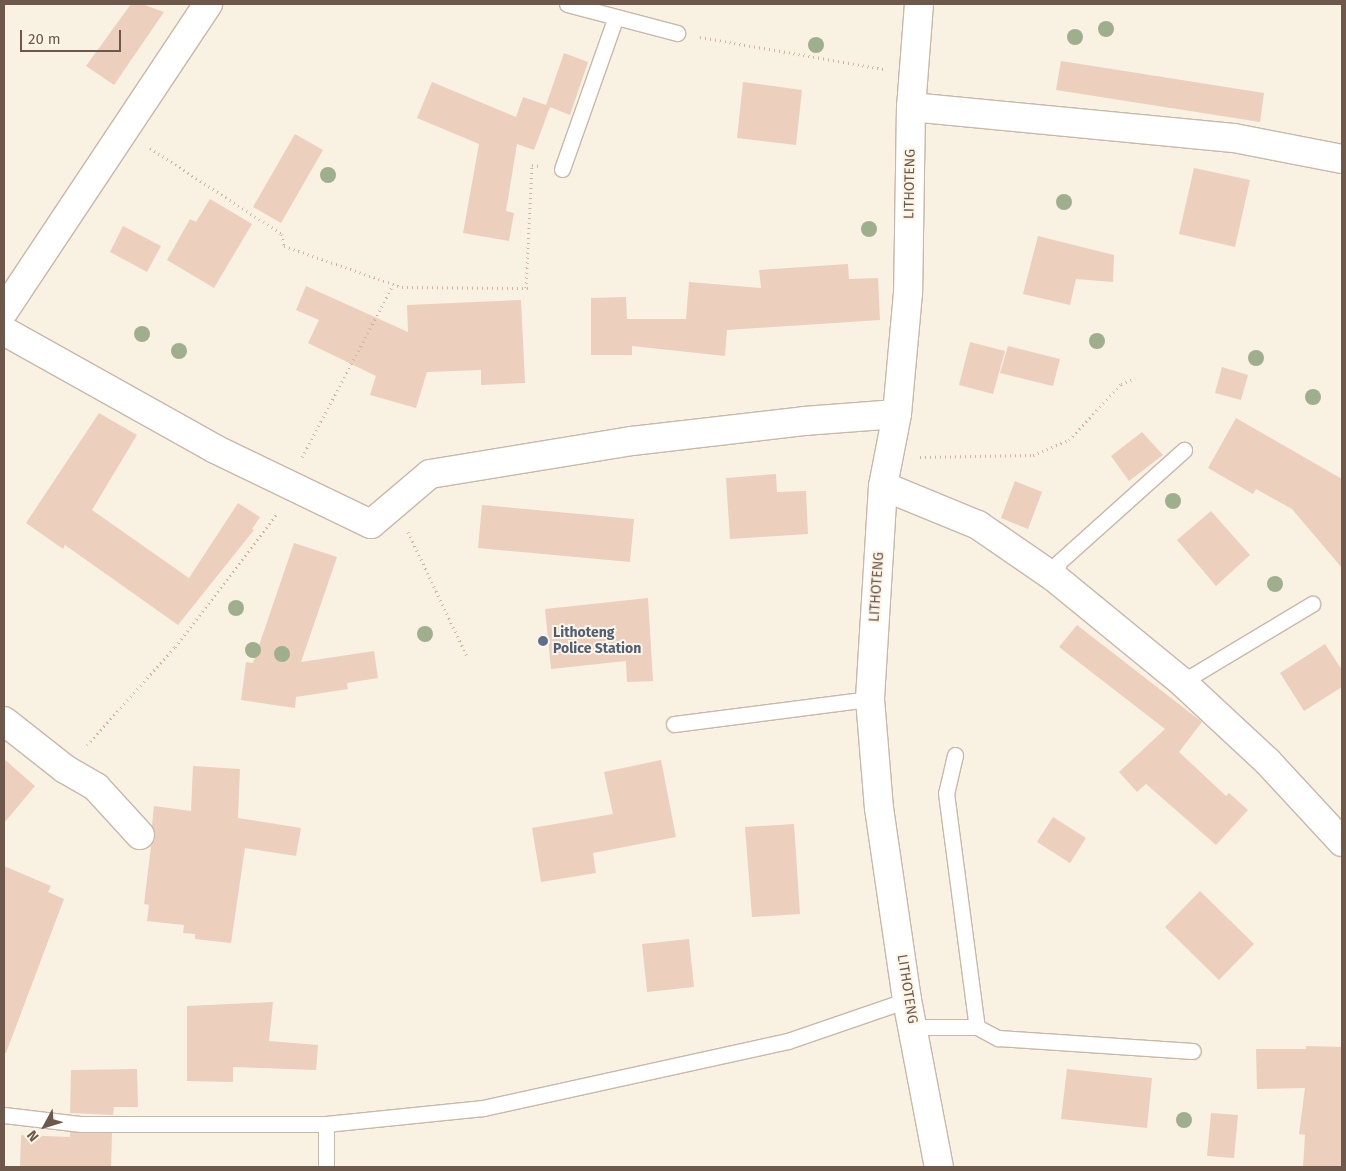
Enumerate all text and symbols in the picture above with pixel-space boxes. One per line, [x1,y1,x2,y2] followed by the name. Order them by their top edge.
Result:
[22,20,124,52] scale bar
[28,30,61,48] text: 20 m
[901,149,919,219] street label: LITHOTENG
[866,551,888,623] street label: LITHOTENG
[553,625,641,658] place label: Lithoteng Police Station
[537,635,549,647] marker: Lithoteng Police Station
[893,953,921,1025] street label: LITHOTENG
[20,1101,70,1151] north arrow
[23,1127,42,1145] text: N

